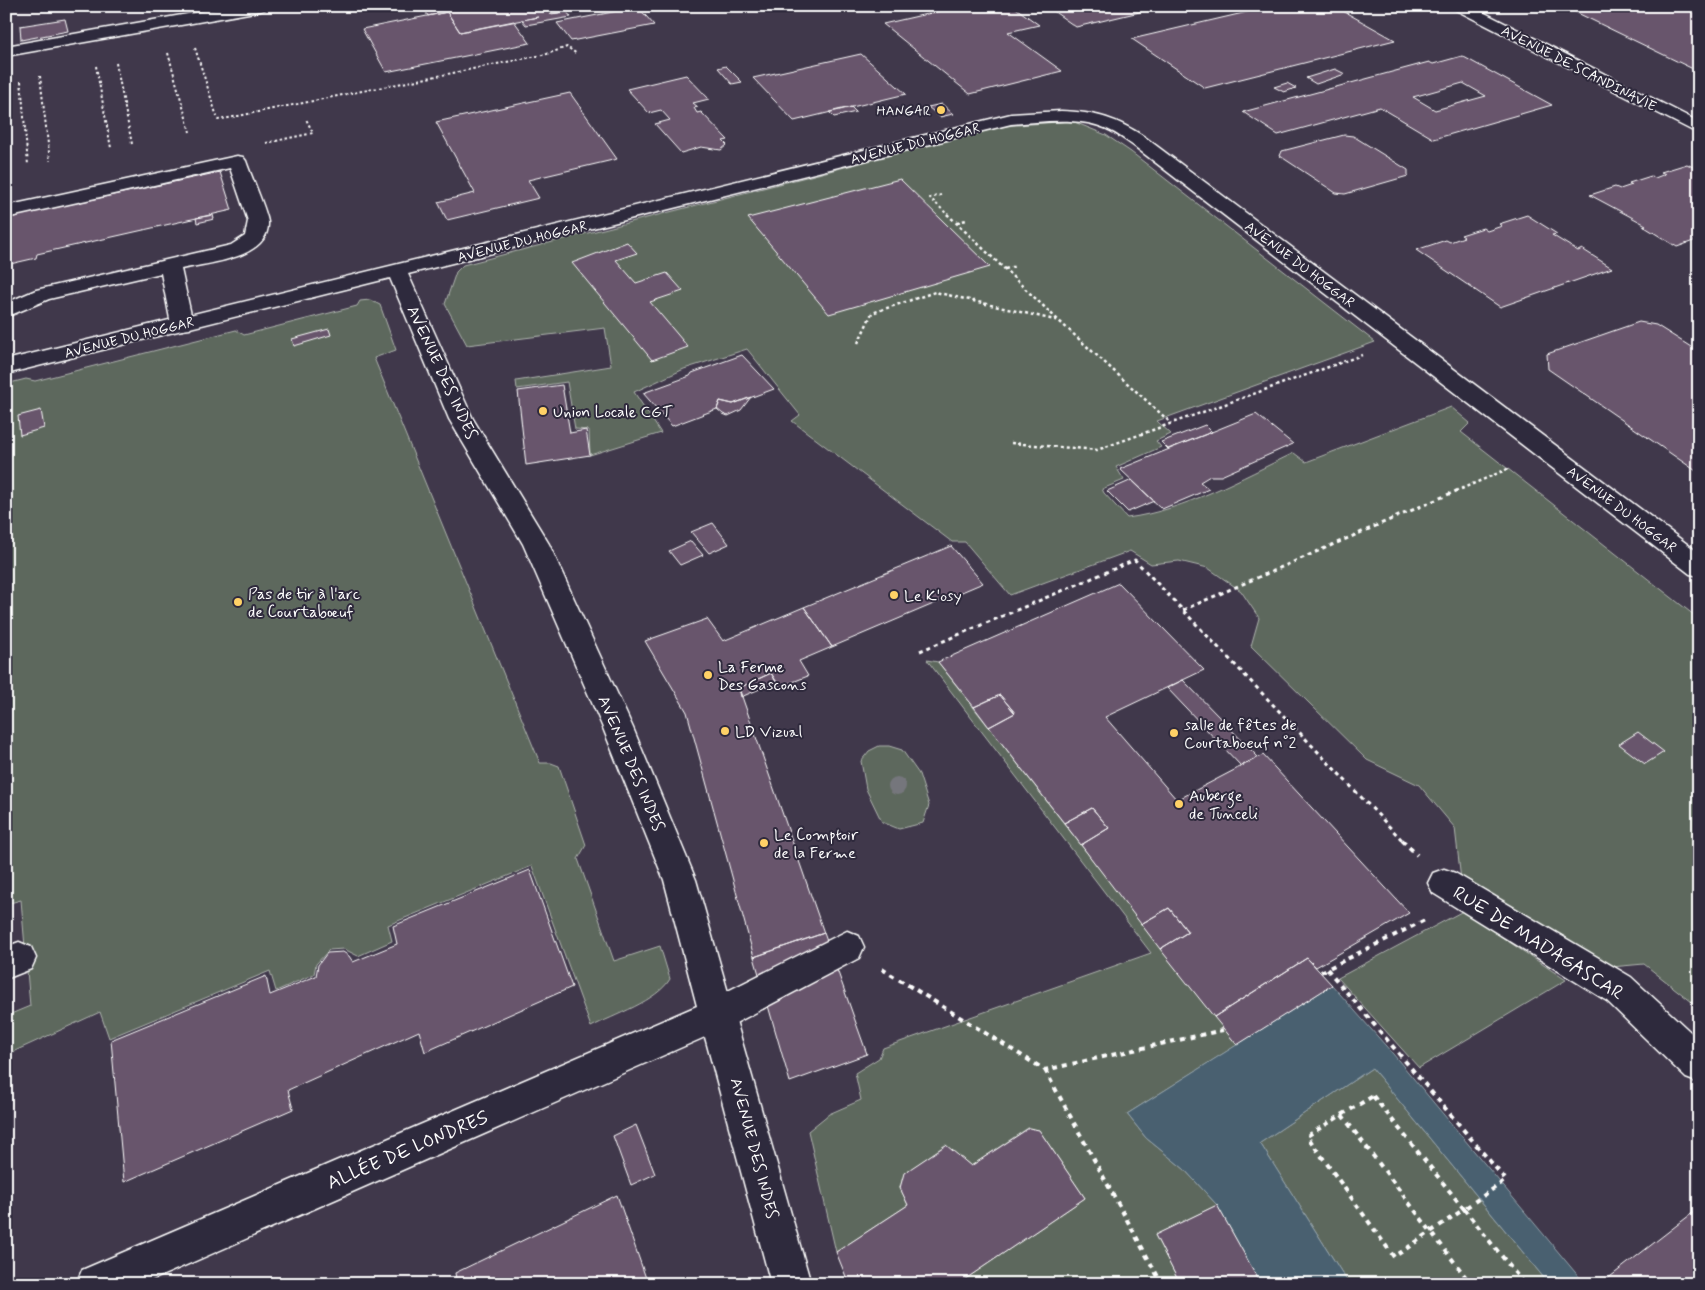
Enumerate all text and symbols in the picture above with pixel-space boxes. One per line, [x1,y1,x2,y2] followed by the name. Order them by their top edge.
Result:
[1498,22,1659,116] street label: AVENUE DE SCANDINAVIE
[876,102,931,120] place label: HANGAR
[935,104,947,116] marker: HANGAR
[849,119,982,169] street label: AVENUE DU HOGGAR
[456,217,589,267] street label: AVENUE DU HOGGAR
[1241,218,1358,312] street label: AVENUE DU HOGGAR
[401,302,482,443] street label: AVENUE DES INDES
[63,313,196,363] street label: AVENUE DU HOGGAR
[553,402,673,423] place label: Union Locale CGT
[537,405,549,417] marker: Union Locale CGT
[1563,463,1680,557] street label: AVENUE DU HOGGAR
[248,584,360,623] place label: Pas de tir à l'arc de Courtabœuf
[904,586,962,607] place label: Le K'osy
[888,589,900,601] marker: Le K'osy
[232,596,244,608] marker: Pas de tir à l'arc de Courtabœuf
[718,657,807,696] place label: La Ferme Des Gascons
[702,669,714,681] marker: La Ferme Des Gascons
[593,693,669,835] street label: AVENUE DES INDES
[1184,715,1297,754] place label: salle de fêtes de Courtaboeuf n°2
[735,722,802,743] place label: LD Vizual
[719,725,731,737] marker: LD Vizual
[1168,727,1180,739] marker: salle de fêtes de Courtaboeuf n°2
[1189,786,1258,825] place label: Auberge de Tunceli
[1173,798,1185,810] marker: Auberge de Tunceli
[774,825,859,864] place label: Le Comptoir de la Ferme
[758,837,770,849] marker: Le Comptoir de la Ferme
[1448,880,1628,1006] street label: RUE DE MADAGASCAR
[725,1076,782,1221] street label: AVENUE DES INDES
[323,1104,492,1196] street label: ALLÉE DE LONDRES

